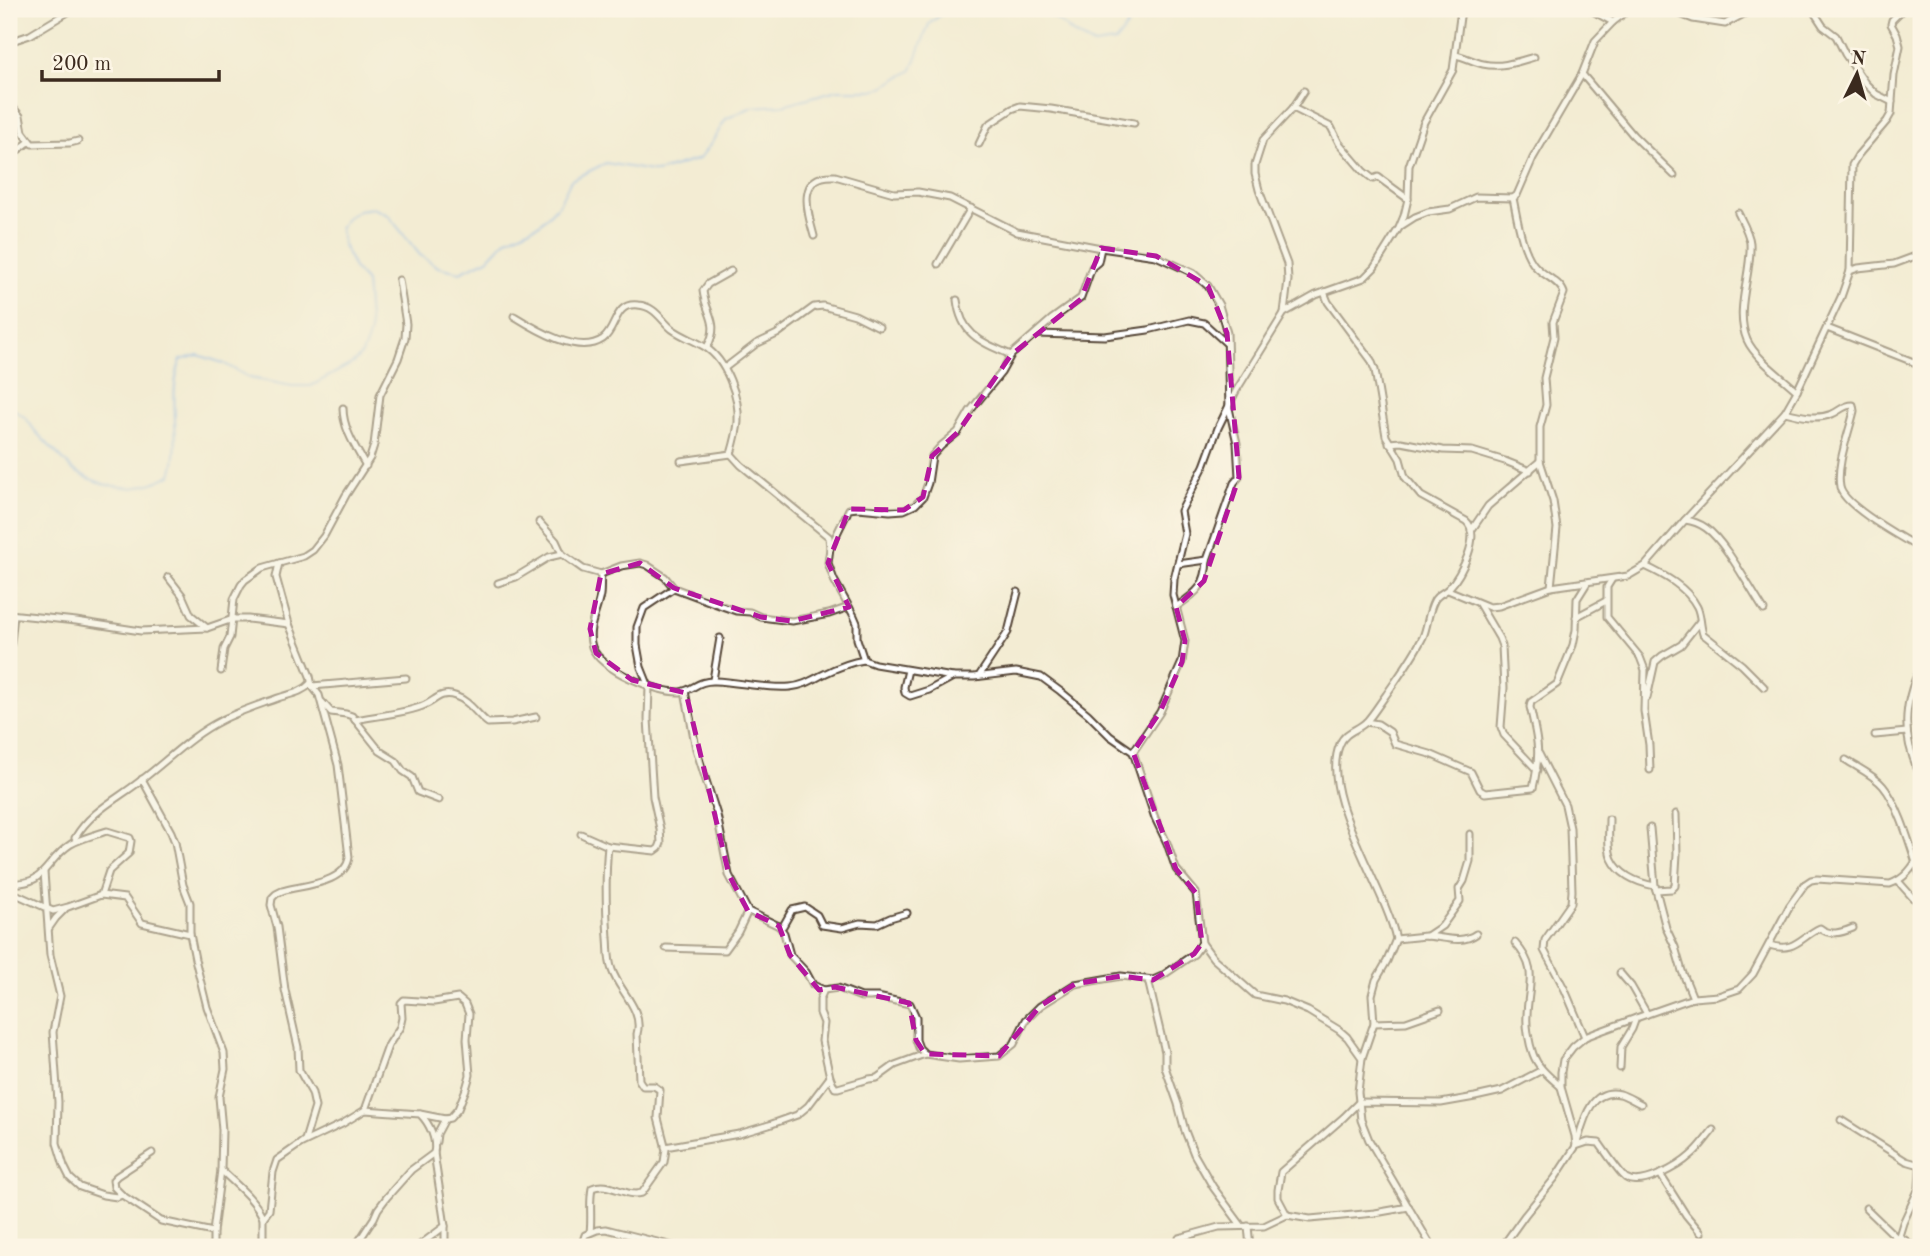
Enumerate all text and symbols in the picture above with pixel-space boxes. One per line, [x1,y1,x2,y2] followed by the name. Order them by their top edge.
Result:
[42,38,219,82] scale bar
[1822,38,1892,108] north arrow
[1850,49,1867,70] text: N
[52,54,111,75] text: 200 m

